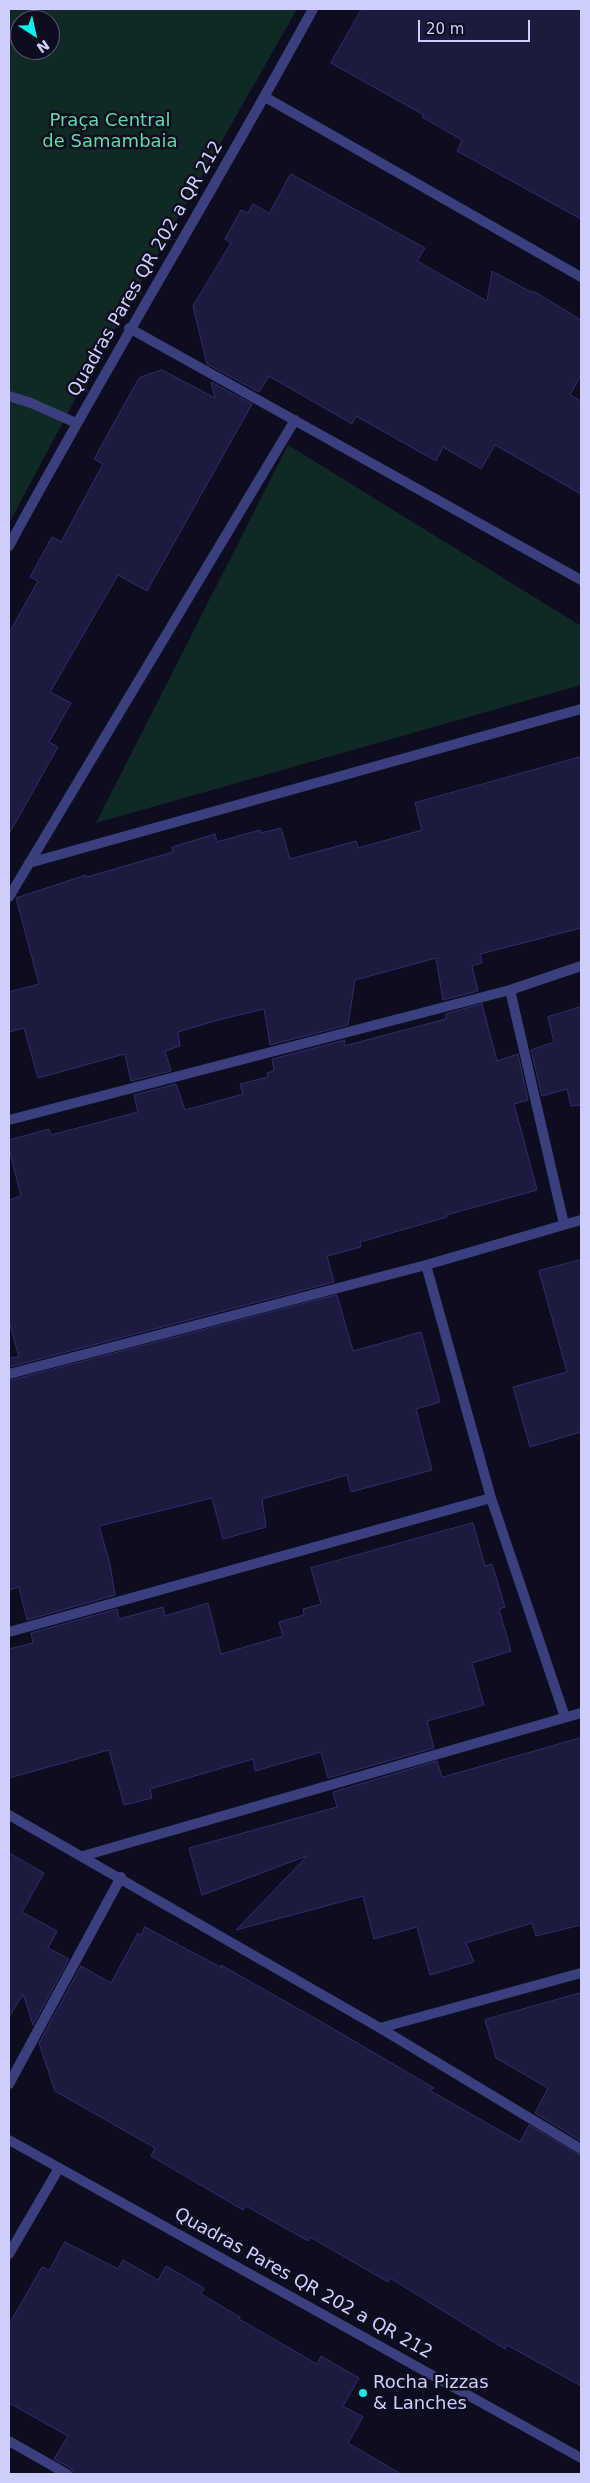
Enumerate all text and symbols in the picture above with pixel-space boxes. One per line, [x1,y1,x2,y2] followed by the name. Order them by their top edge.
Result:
[10,10,60,60] north arrow
[420,10,532,42] scale bar
[426,20,464,38] text: 20 m
[34,37,52,56] text: N
[42,110,178,152] park label: Praça Central de Samambaia
[64,137,228,401] street label: Quadras Pares QR 202 a QR 212
[170,2204,436,2364] street label: Quadras Pares QR 202 a QR 212
[373,2372,489,2414] place label: Rocha Pizzas & Lanches
[357,2387,369,2399] marker: Rocha Pizzas & Lanches

